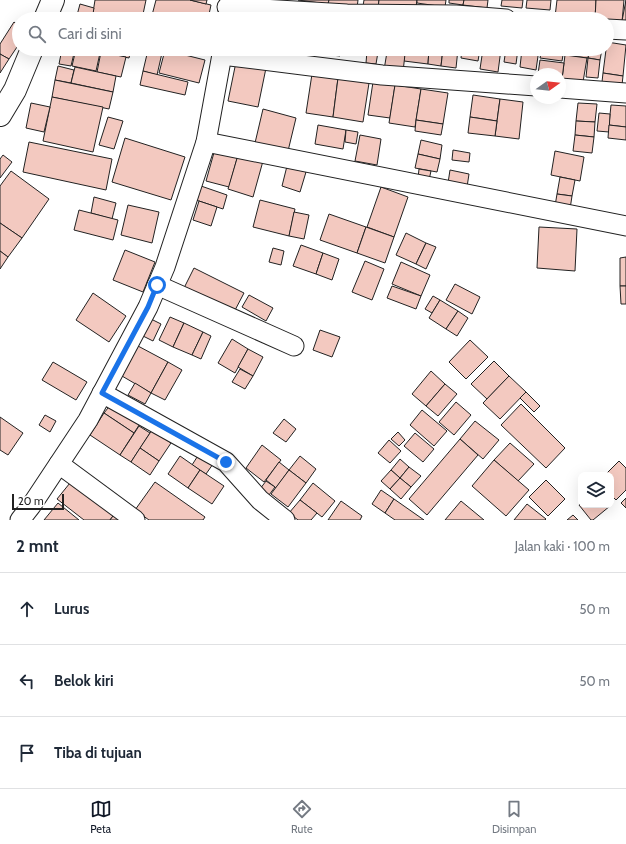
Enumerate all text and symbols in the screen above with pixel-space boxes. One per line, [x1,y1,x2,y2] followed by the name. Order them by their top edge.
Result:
[12,12,614,56] search box
[26,23,48,45] icon: search
[58,25,122,43] text: Cari di sini
[530,68,566,104] north arrow
[148,276,166,294] route start
[217,453,235,471] route end
[578,472,614,508] map controls
[578,472,614,508] button: layers
[12,492,64,511] scale bar
[18,494,44,508] text: 20 m
[16,536,59,556] text: 2 mnt
[515,538,610,554] text: Jalan kaki · 100 m
[16,598,38,620] icon: ahead
[54,600,89,618] text: Lurus
[580,601,610,617] text: 50 m
[16,670,38,692] icon: left
[54,672,114,690] text: Belok kiri
[580,673,610,689] text: 50 m
[16,742,38,764] icon: arrive
[54,744,142,762] text: Tiba di tujuan
[90,798,112,836] tab: Peta
[291,798,313,836] tab: Rute
[492,798,536,836] tab: Disimpan

